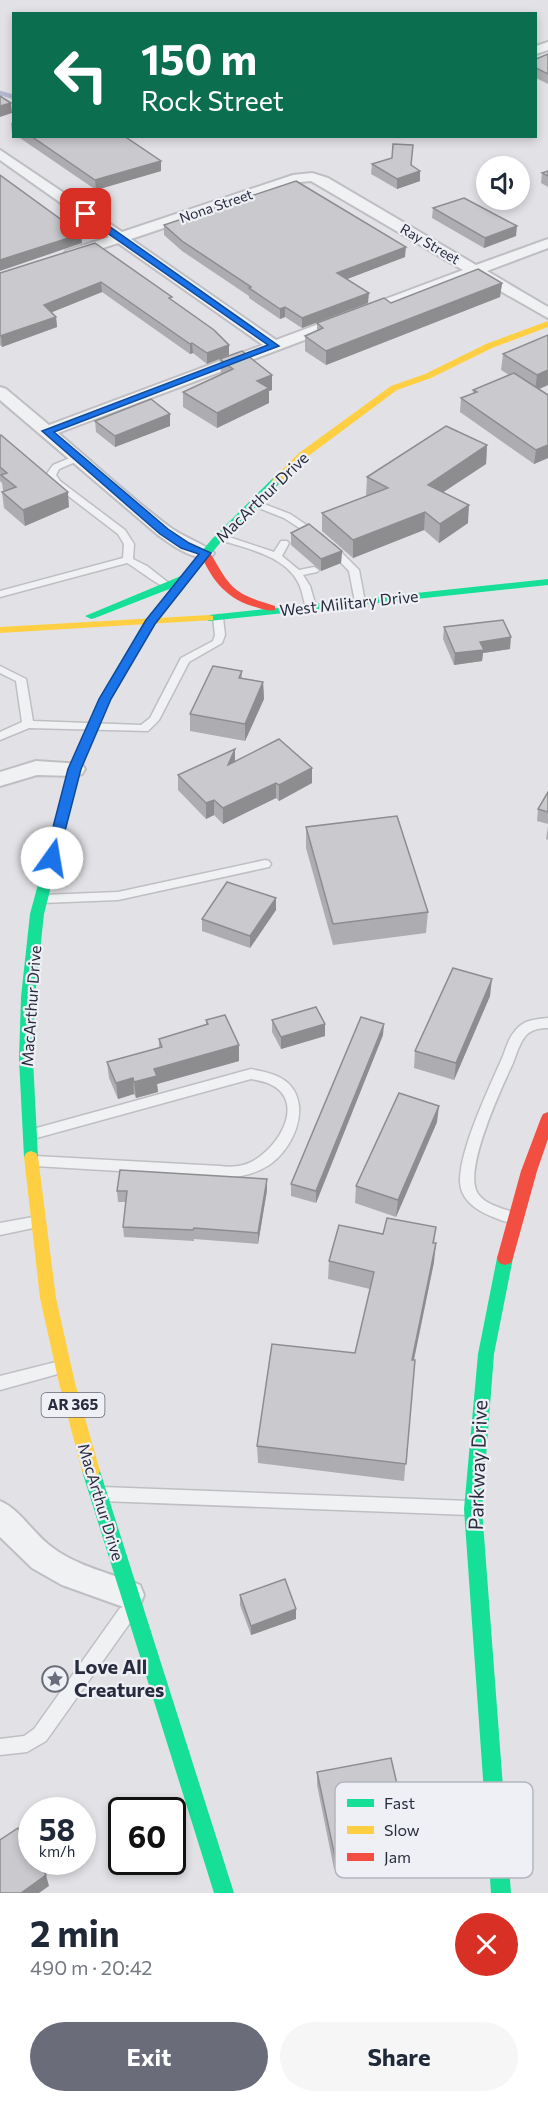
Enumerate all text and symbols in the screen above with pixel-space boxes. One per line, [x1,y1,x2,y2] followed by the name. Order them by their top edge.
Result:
[141,32,257,84] text: 150 m
[42,36,120,114] icon: left
[141,84,284,117] text: Rock Street
[476,156,530,210] map controls
[476,156,530,210] button: sound
[177,185,255,226] street label: Nona Street
[60,188,111,239] pin
[69,197,102,230] icon: arrive
[397,220,463,268] street label: Ray Street
[211,448,312,546] street label: MacArthur Drive
[279,586,419,619] street label: West Military Drive
[20,826,84,890] position arrow
[17,945,44,1067] street label: MacArthur Drive
[42,1393,104,1417] road number: AR 365
[463,1399,491,1531] street label: Parkway Drive
[75,1441,128,1563] street label: MacArthur Drive
[74,1654,164,1701] place label: Love All Creatures
[40,1664,70,1694] place icon: Love All Creatures
[335,1782,533,1878] legend
[384,1793,415,1812] text: Fast
[108,1797,186,1875] speed limit sign: 60
[39,1810,75,1847] text: 58
[384,1820,420,1839] text: Slow
[39,1842,75,1860] text: km/h
[384,1847,411,1866] text: Jam
[30,1910,120,1954] text: 2 min
[455,1913,518,1976] button: close
[30,1955,152,1979] text: 490 m · 20:42
[30,2022,268,2091] button: Exit
[280,2022,518,2091] button: Share

